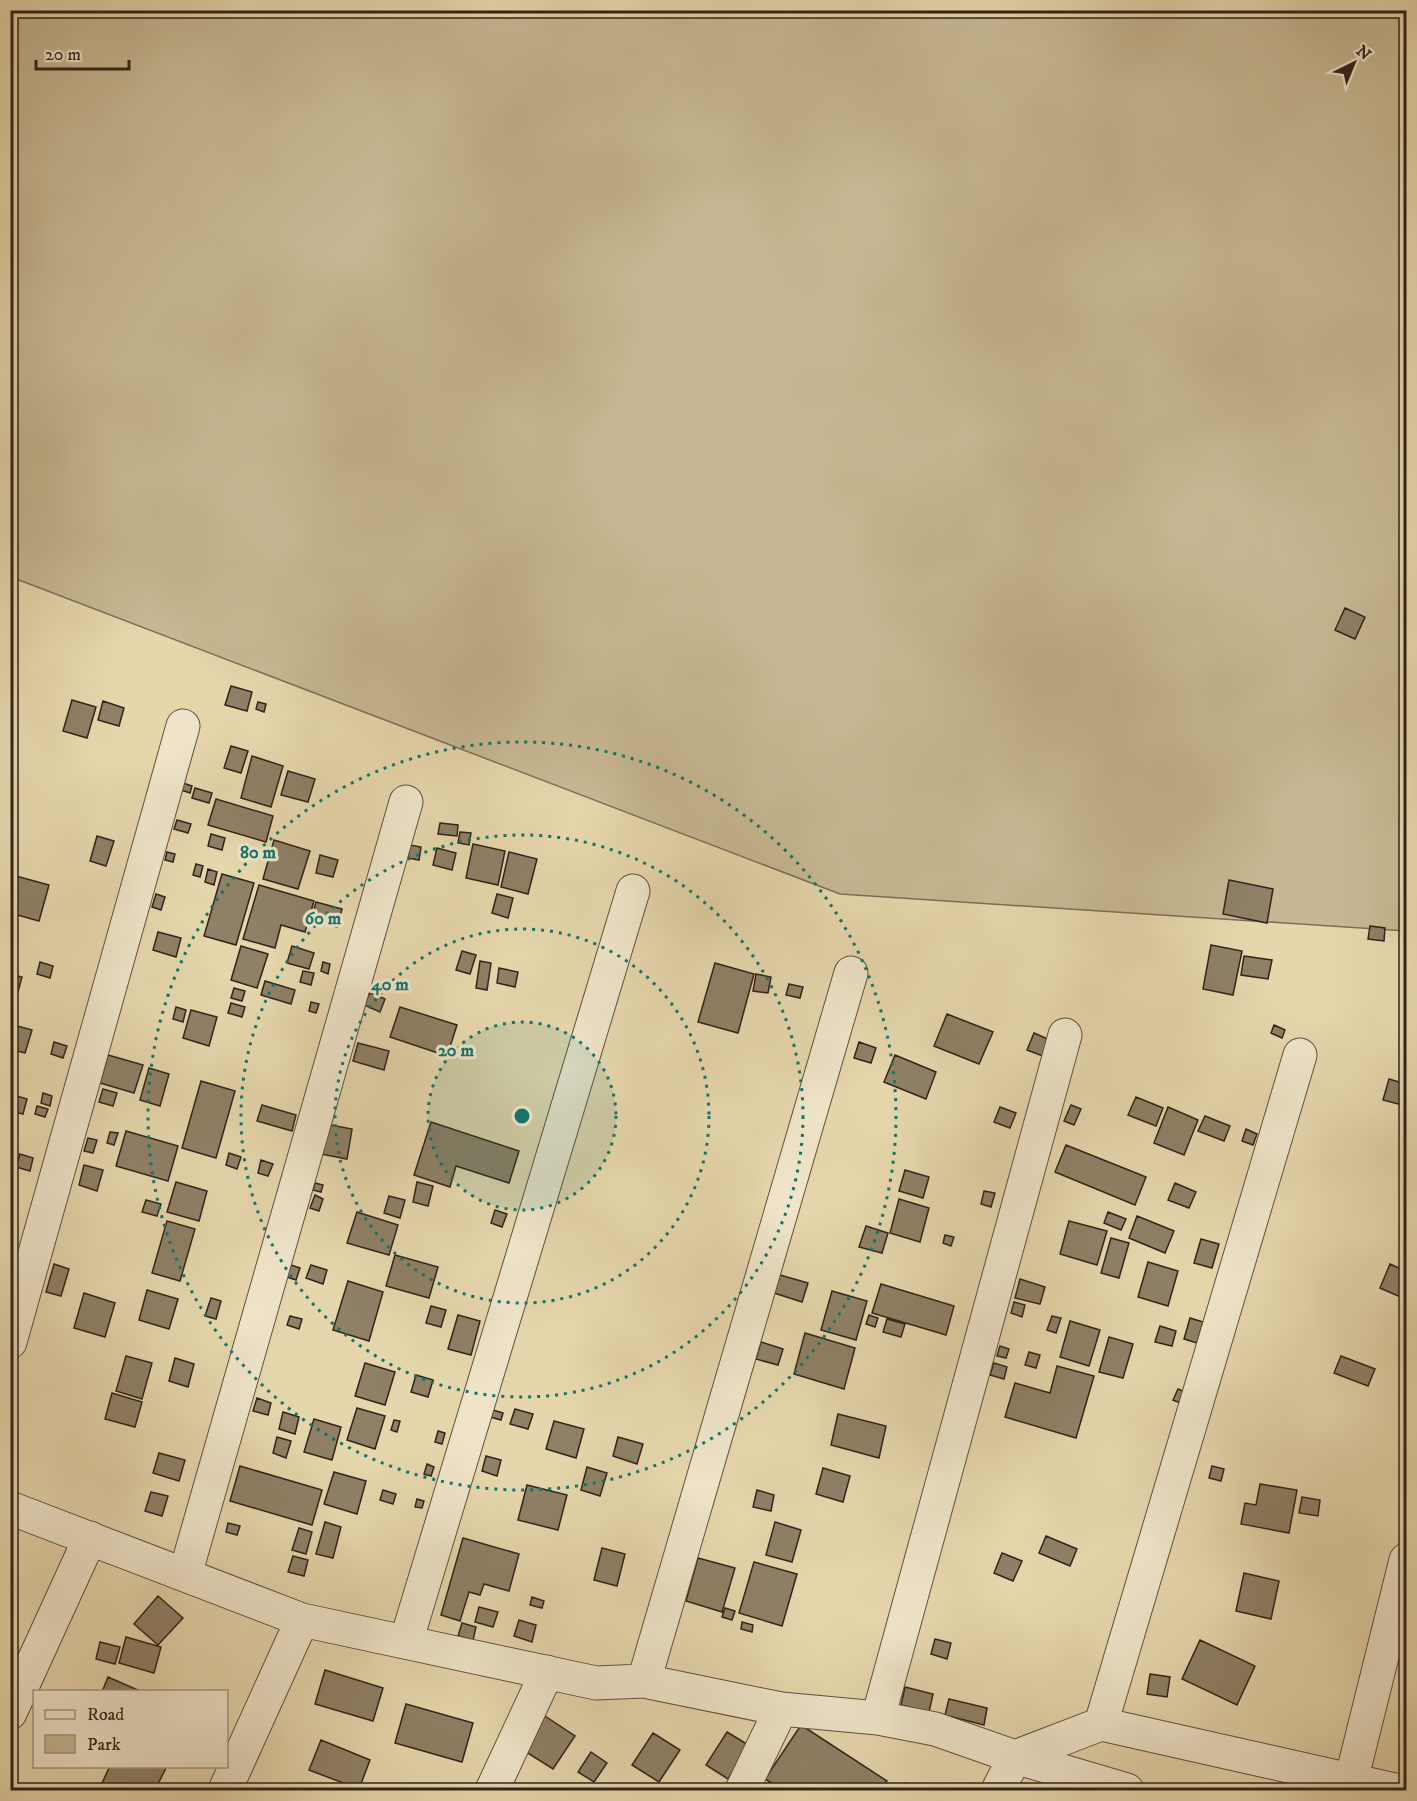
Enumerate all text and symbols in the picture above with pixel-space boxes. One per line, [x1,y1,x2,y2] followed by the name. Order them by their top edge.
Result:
[36,33,129,71] scale bar
[1324,33,1384,93] north arrow
[1352,41,1375,65] text: N
[45,44,81,66] text: 20 m
[240,842,277,864] text: 80 m
[305,908,342,930] text: 60 m
[370,974,409,996] text: 40 m
[438,1040,474,1062] text: 20 m
[512,1106,532,1126] centre of rings
[33,1690,228,1768] legend
[87,1704,124,1726] text: Road
[87,1734,121,1756] text: Park

